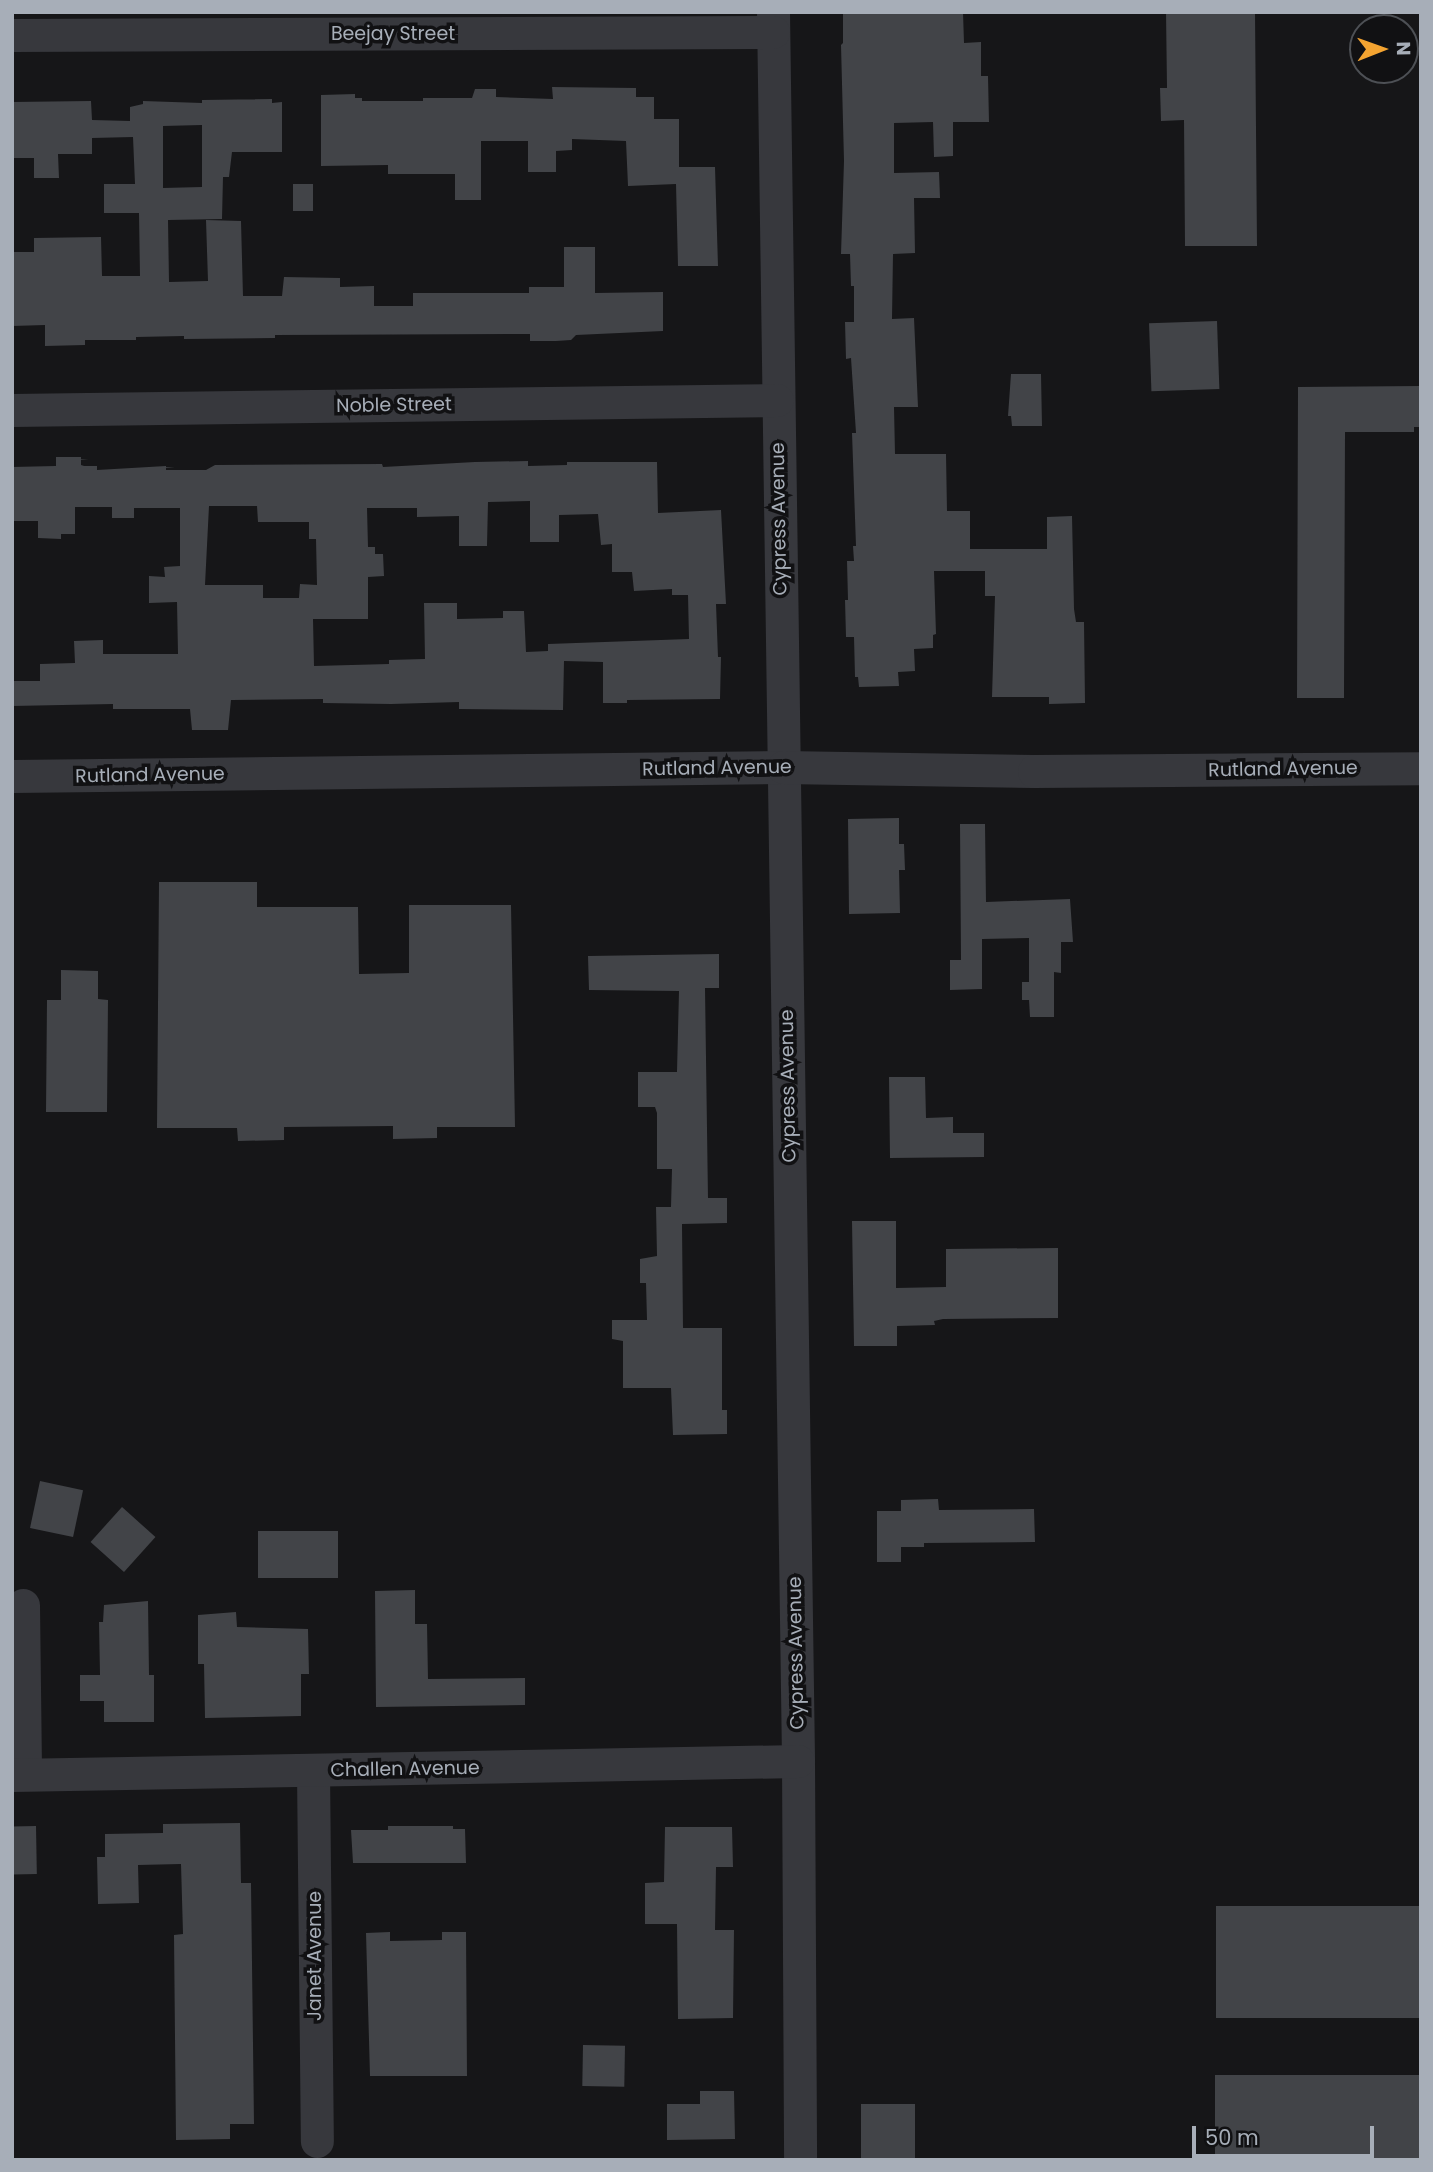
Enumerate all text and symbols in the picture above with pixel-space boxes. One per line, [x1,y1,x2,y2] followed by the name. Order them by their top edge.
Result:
[1349,14,1419,84] north arrow
[331,23,455,45] street label: Beejay Street
[1390,41,1417,56] text: N
[336,393,452,417] street label: Noble Street
[766,442,792,596] street label: Cypress Avenue
[642,755,792,781] street label: Rutland Avenue
[1208,756,1358,782] street label: Rutland Avenue
[75,762,225,788] street label: Rutland Avenue
[775,1009,801,1163] street label: Cypress Avenue
[783,1576,809,1730] street label: Cypress Avenue
[330,1756,480,1782] street label: Challen Avenue
[304,1891,326,2021] street label: Janet Avenue
[1195,2112,1377,2156] scale bar
[1205,2123,1259,2152] text: 50 m

